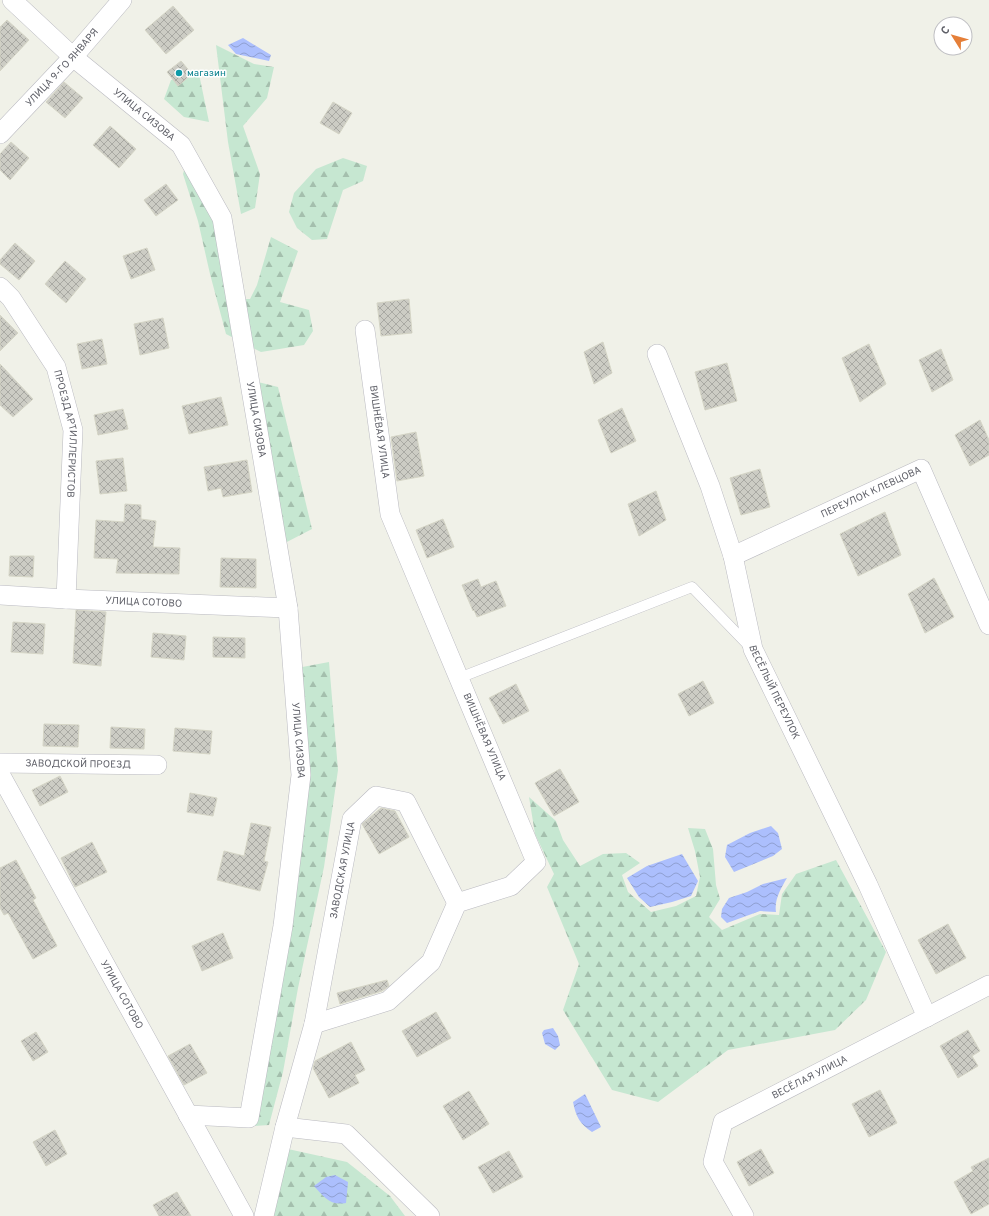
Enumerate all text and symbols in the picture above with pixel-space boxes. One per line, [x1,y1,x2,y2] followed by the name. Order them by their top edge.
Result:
[933,16,973,56] north arrow
[938,24,954,38] text: С
[23,26,101,109] street label: УЛИЦА 9-ГО ЯНВАРЯ
[187,67,226,80] place label: магазин
[174,68,184,78] marker: магазин
[110,86,178,144] street label: УЛИЦА СИЗОВА
[51,368,79,498] street label: ПРОЕЗД АРТИЛЛЕРИСТОВ
[243,381,269,459] street label: УЛИЦА СИЗОВА
[366,385,392,480] street label: ВИШНЁВАЯ УЛИЦА
[819,463,923,521] street label: ПЕРЕУЛОК КЛЕВЦОВА
[105,594,182,610] street label: УЛИЦА СОТОВО
[746,644,803,742] street label: ВЕСЁЛЫЙ ПЕРЕУЛОК
[460,691,508,783] street label: ВИШНЁВАЯ УЛИЦА
[289,702,308,780] street label: УЛИЦА СИЗОВА
[25,757,131,771] street label: ЗАВОДСКОЙ ПРОЕЗД
[327,820,358,920] street label: ЗАВОДСКАЯ УЛИЦА
[98,958,146,1031] street label: УЛИЦА СОТОВО
[770,1052,850,1102] street label: ВЕСЁЛАЯ УЛИЦА

